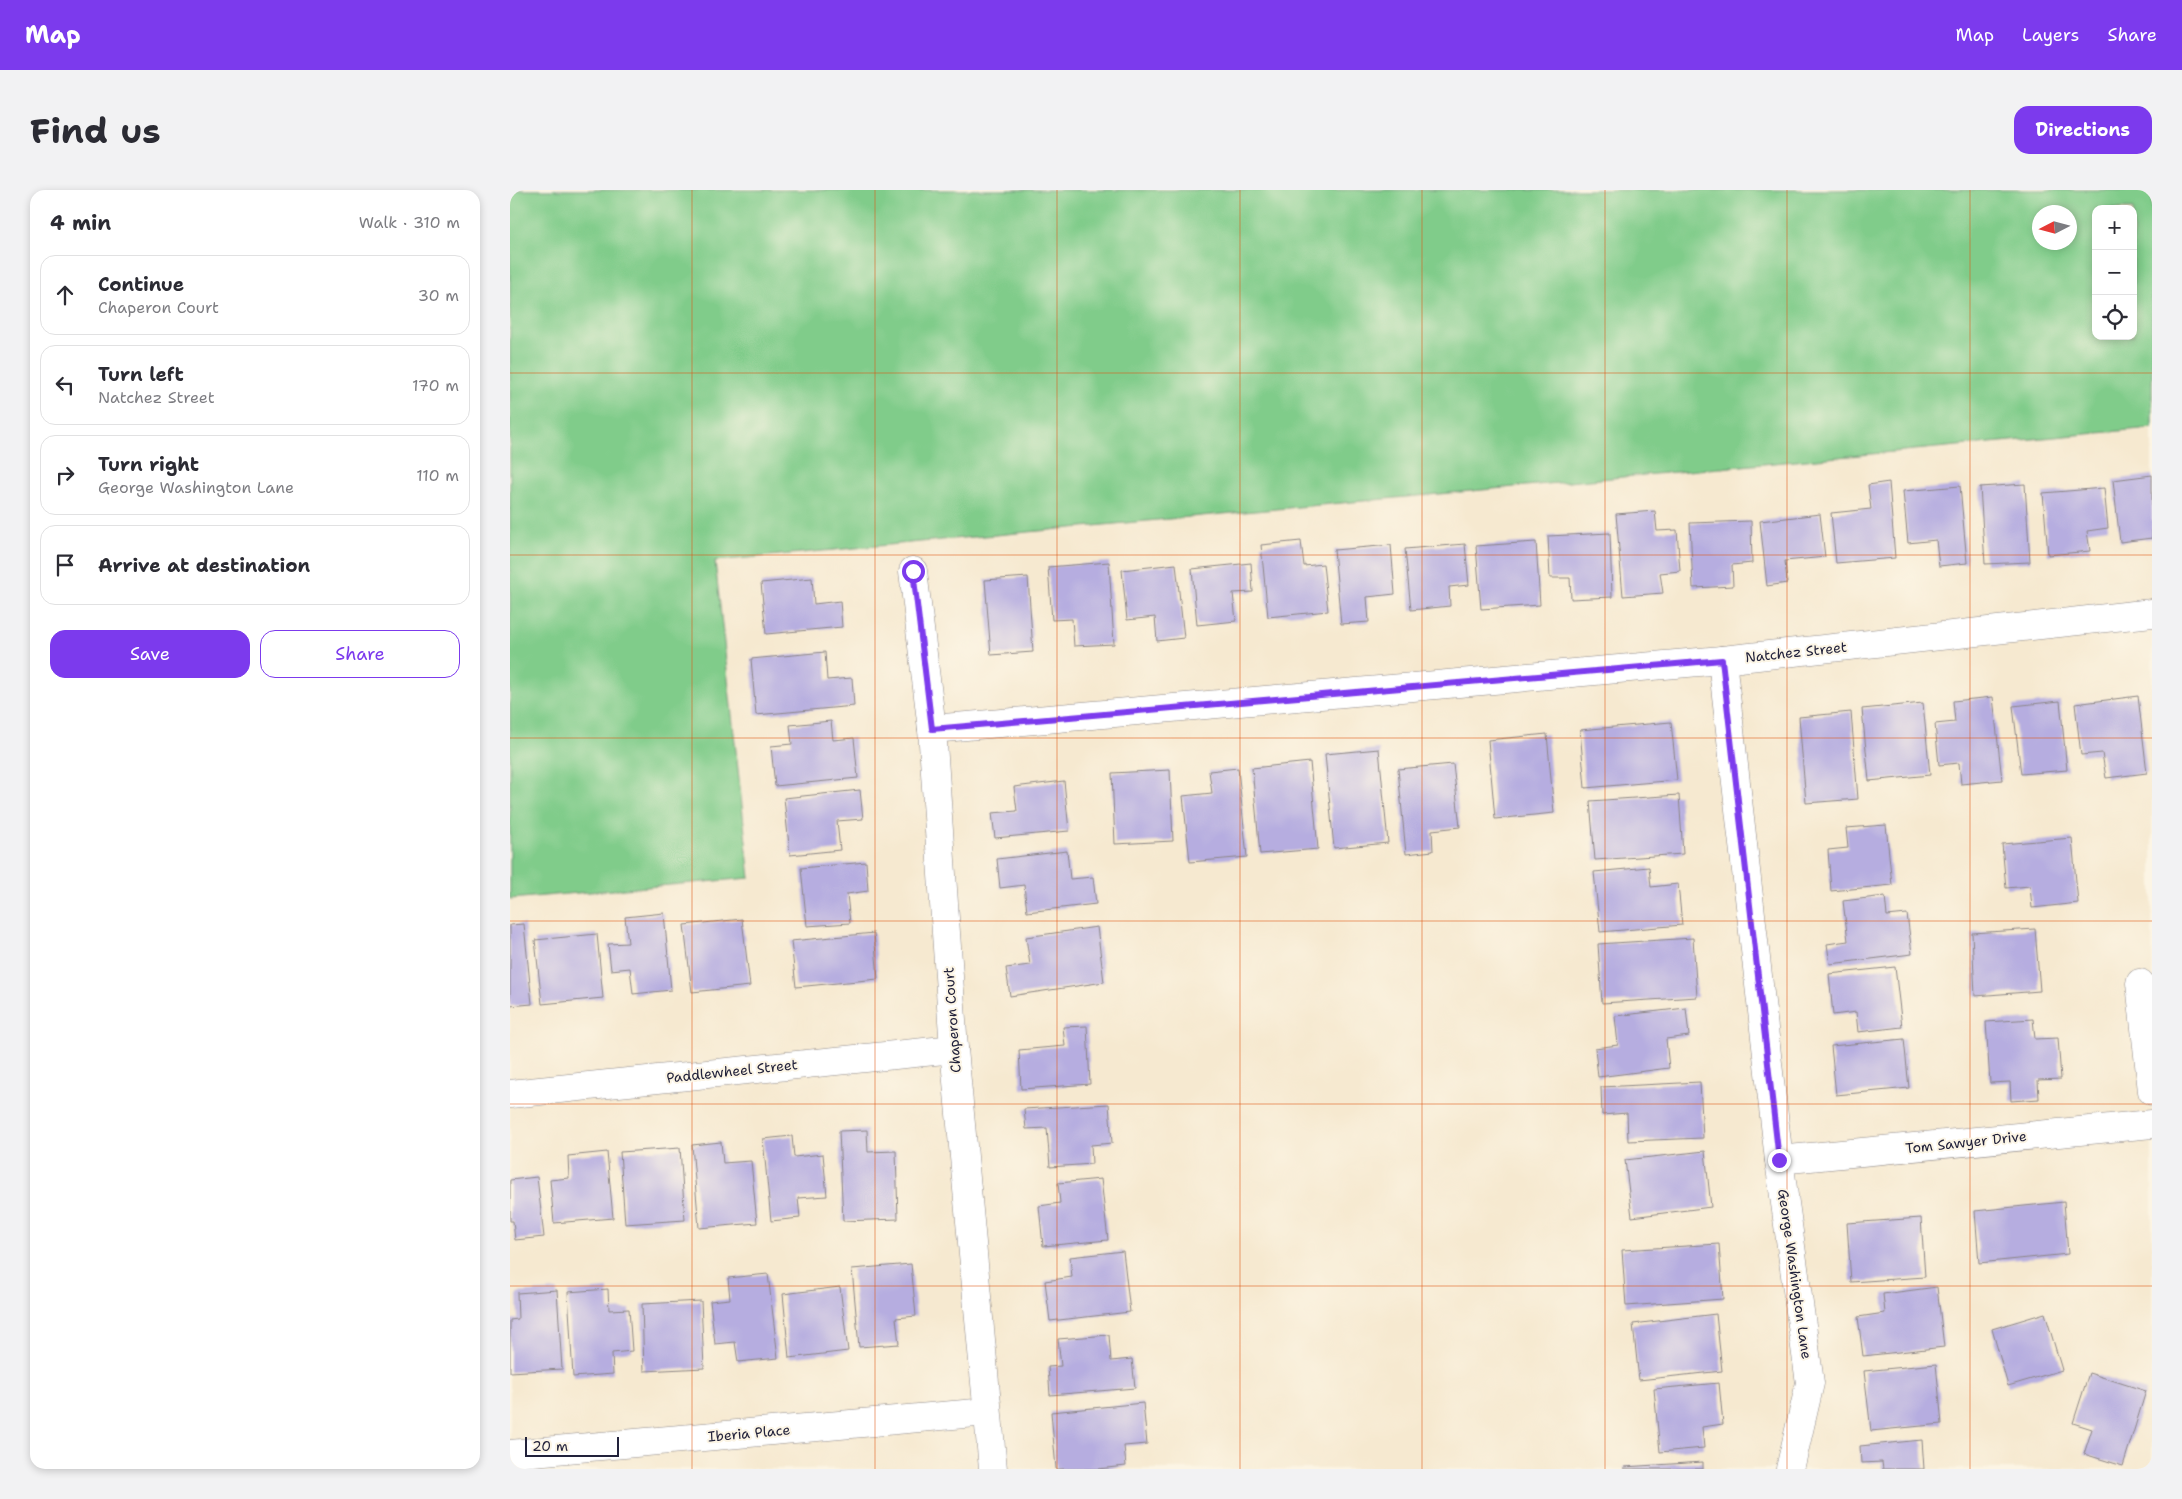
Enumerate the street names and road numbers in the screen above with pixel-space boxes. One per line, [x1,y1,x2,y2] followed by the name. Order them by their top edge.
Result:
[1744,638,1848,666] street label: Natchez Street
[939,967,965,1073] street label: Chaperon Court
[665,1055,799,1087] street label: Paddlewheel Street
[1904,1127,2028,1157] street label: Tom Sawyer Drive
[1774,1188,1816,1360] street label: George Washington Lane
[707,1420,791,1446] street label: Iberia Place

